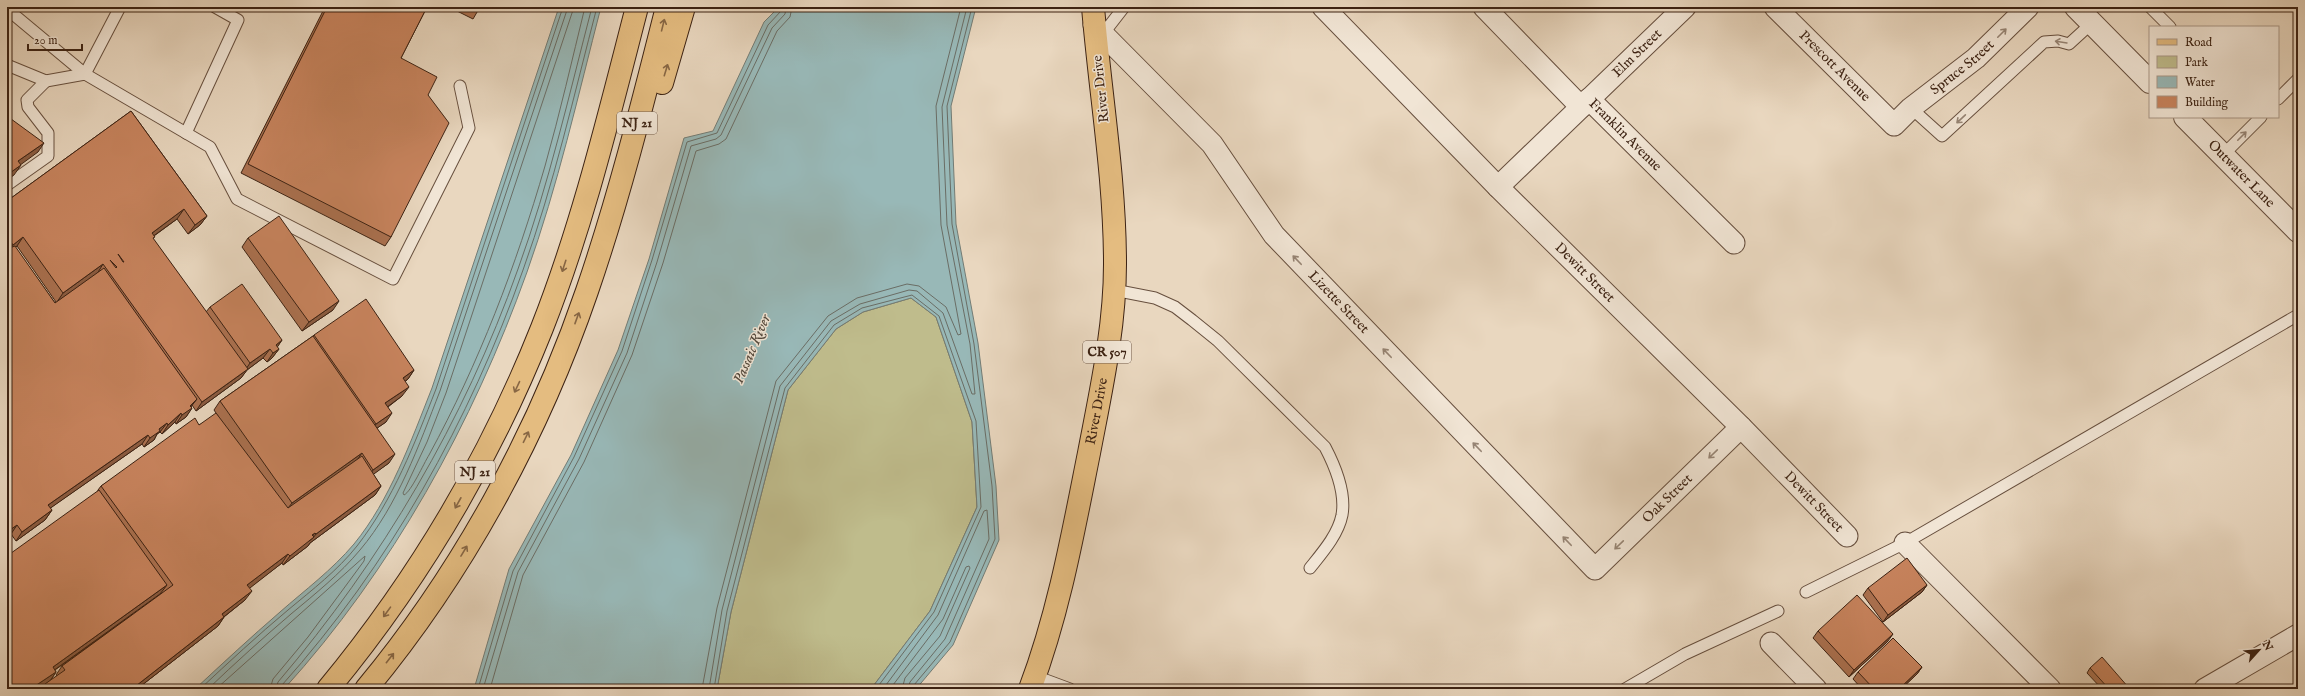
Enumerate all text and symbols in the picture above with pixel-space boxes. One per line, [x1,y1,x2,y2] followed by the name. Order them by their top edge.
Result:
[659,19,667,32] one-way arrow
[1608,25,1666,81] street label: Elm Street
[28,26,82,52] scale bar
[2149,26,2279,118] legend
[1795,27,1875,106] street label: Prescott Avenue
[1997,28,2007,37] one-way arrow
[34,33,57,48] text: 20 m
[2185,35,2213,50] text: Road
[1927,36,1998,99] street label: Spruce Street
[2055,38,2068,46] one-way arrow
[1088,54,1113,124] street label: River Drive
[2185,55,2208,70] text: Park
[663,64,670,77] one-way arrow
[2185,75,2216,90] text: Water
[1585,95,1666,175] street label: Franklin Avenue
[2185,95,2229,110] text: Building
[617,112,657,134] road number: NJ 21
[1956,114,1966,123] one-way arrow
[2237,131,2247,141] one-way arrow
[2204,136,2279,212] street label: Outwater Lane
[1551,239,1619,307] street label: Dewitt Street
[1292,255,1302,265] one-way arrow
[560,260,567,273] one-way arrow
[1304,267,1373,338] street label: Lizette Street
[729,311,775,386] water label: Passaic River
[574,312,582,324] one-way arrow
[1083,341,1131,363] road number: CR 507
[1382,348,1392,358] one-way arrow
[1082,376,1112,446] street label: River Drive
[513,381,520,393] one-way arrow
[523,431,530,443] one-way arrow
[1473,442,1482,452] one-way arrow
[1708,450,1718,459] one-way arrow
[455,461,495,483] road number: NJ 21
[1780,468,1848,536] street label: Dewitt Street
[1639,470,1696,527] street label: Oak Street
[453,497,461,509] one-way arrow
[1563,536,1572,546] one-way arrow
[1614,540,1624,550] one-way arrow
[460,545,468,557] one-way arrow
[383,607,392,618] one-way arrow
[2239,630,2279,670] north arrow
[2258,638,2276,654] text: N
[386,653,394,664] one-way arrow

